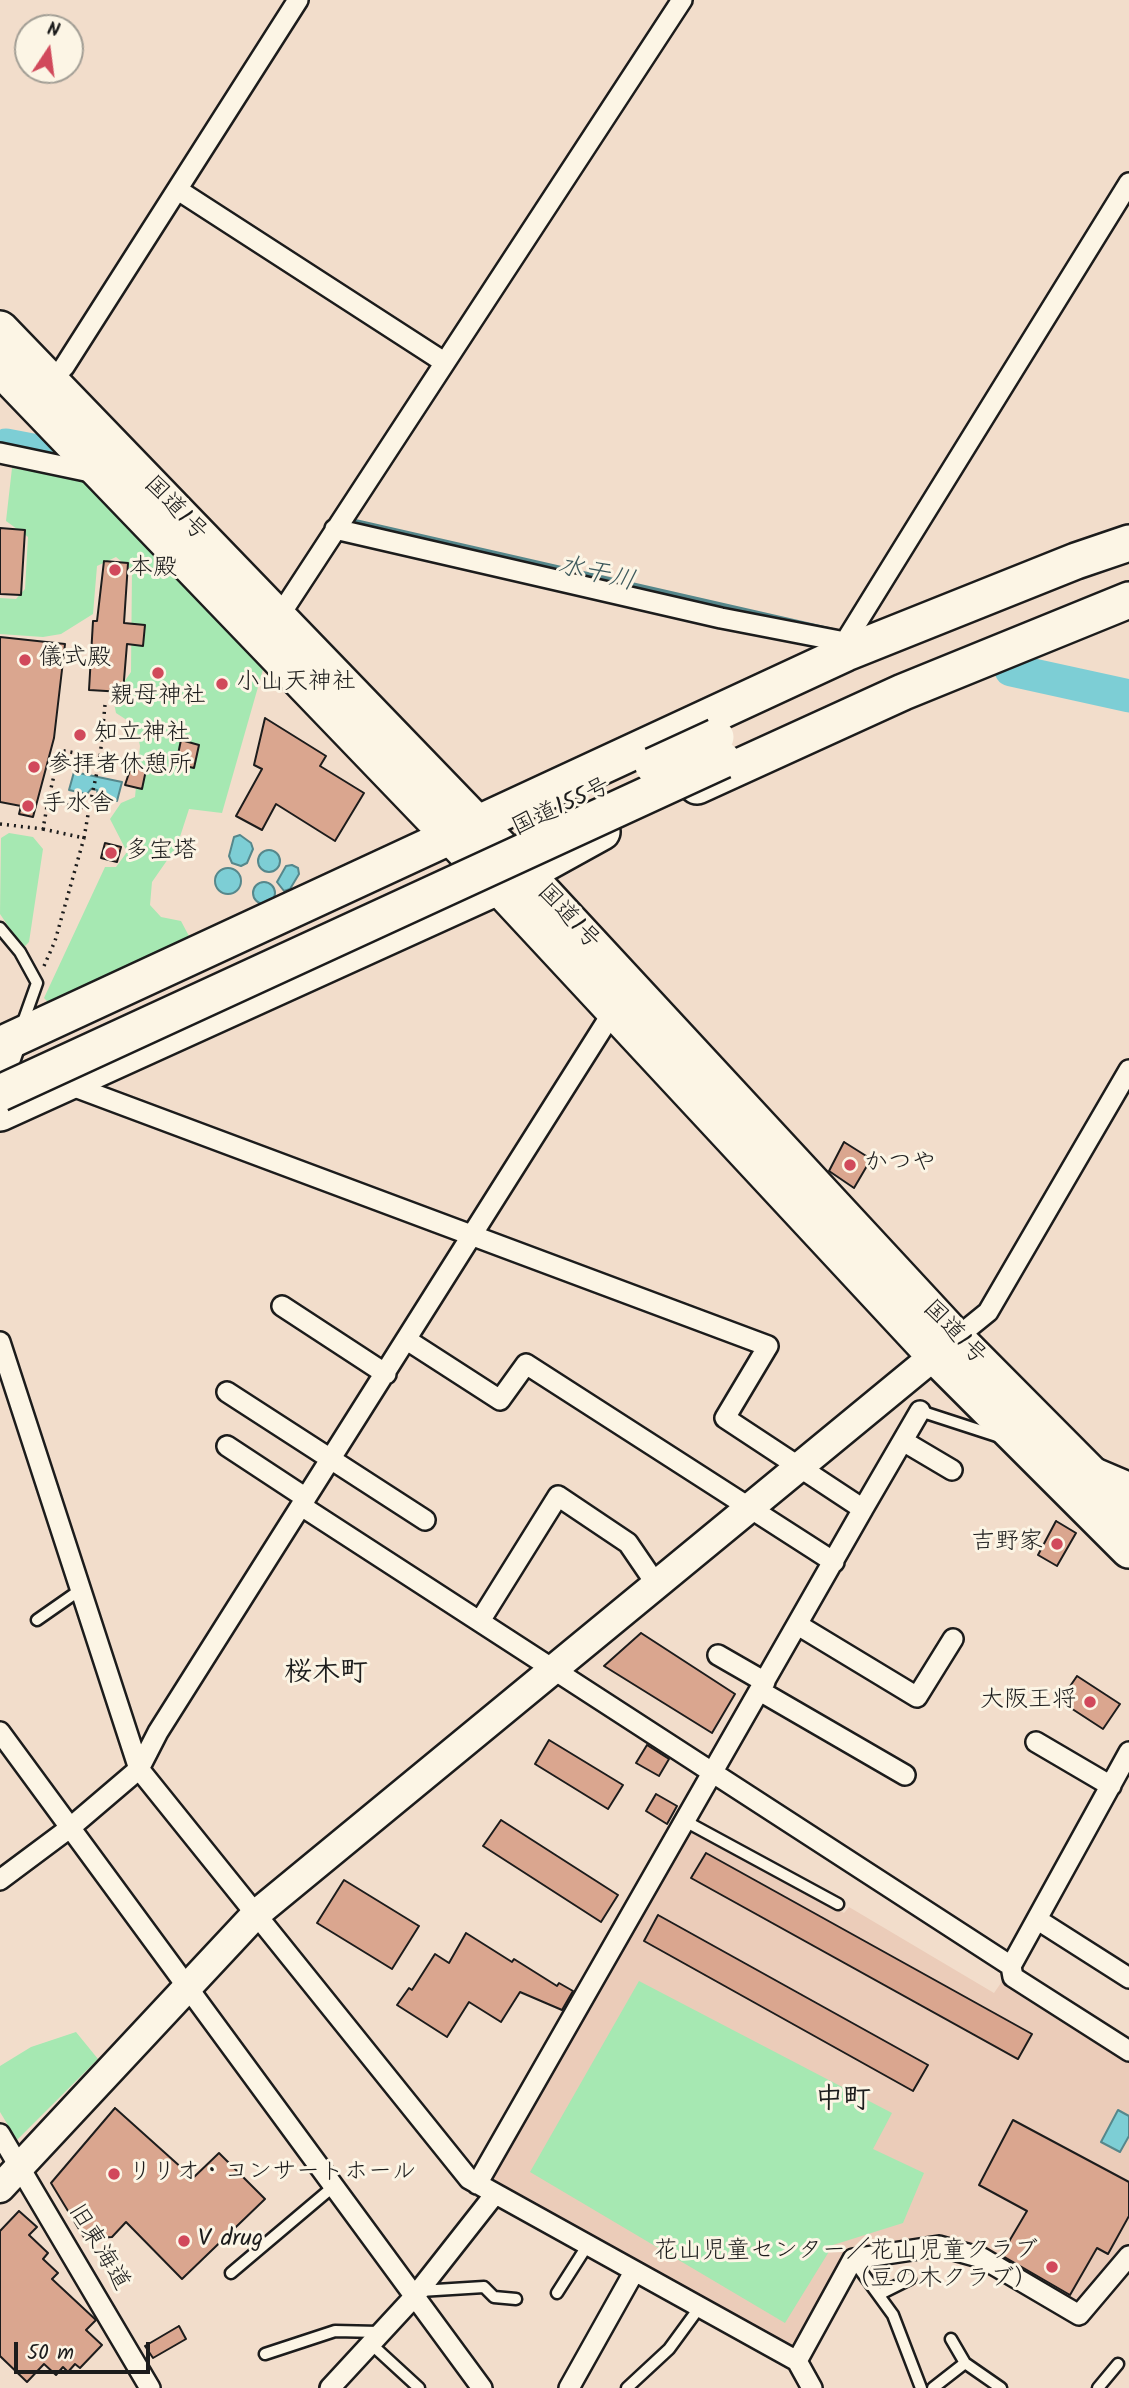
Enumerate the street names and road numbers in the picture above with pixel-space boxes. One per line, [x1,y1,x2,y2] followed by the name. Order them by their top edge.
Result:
[136,471,212,549] street label: 国道1号
[508,774,616,844] street label: 国道155号
[529,879,605,957] street label: 国道1号
[915,1295,991,1373] street label: 国道1号
[60,2199,134,2297] street label: 旧東海道

